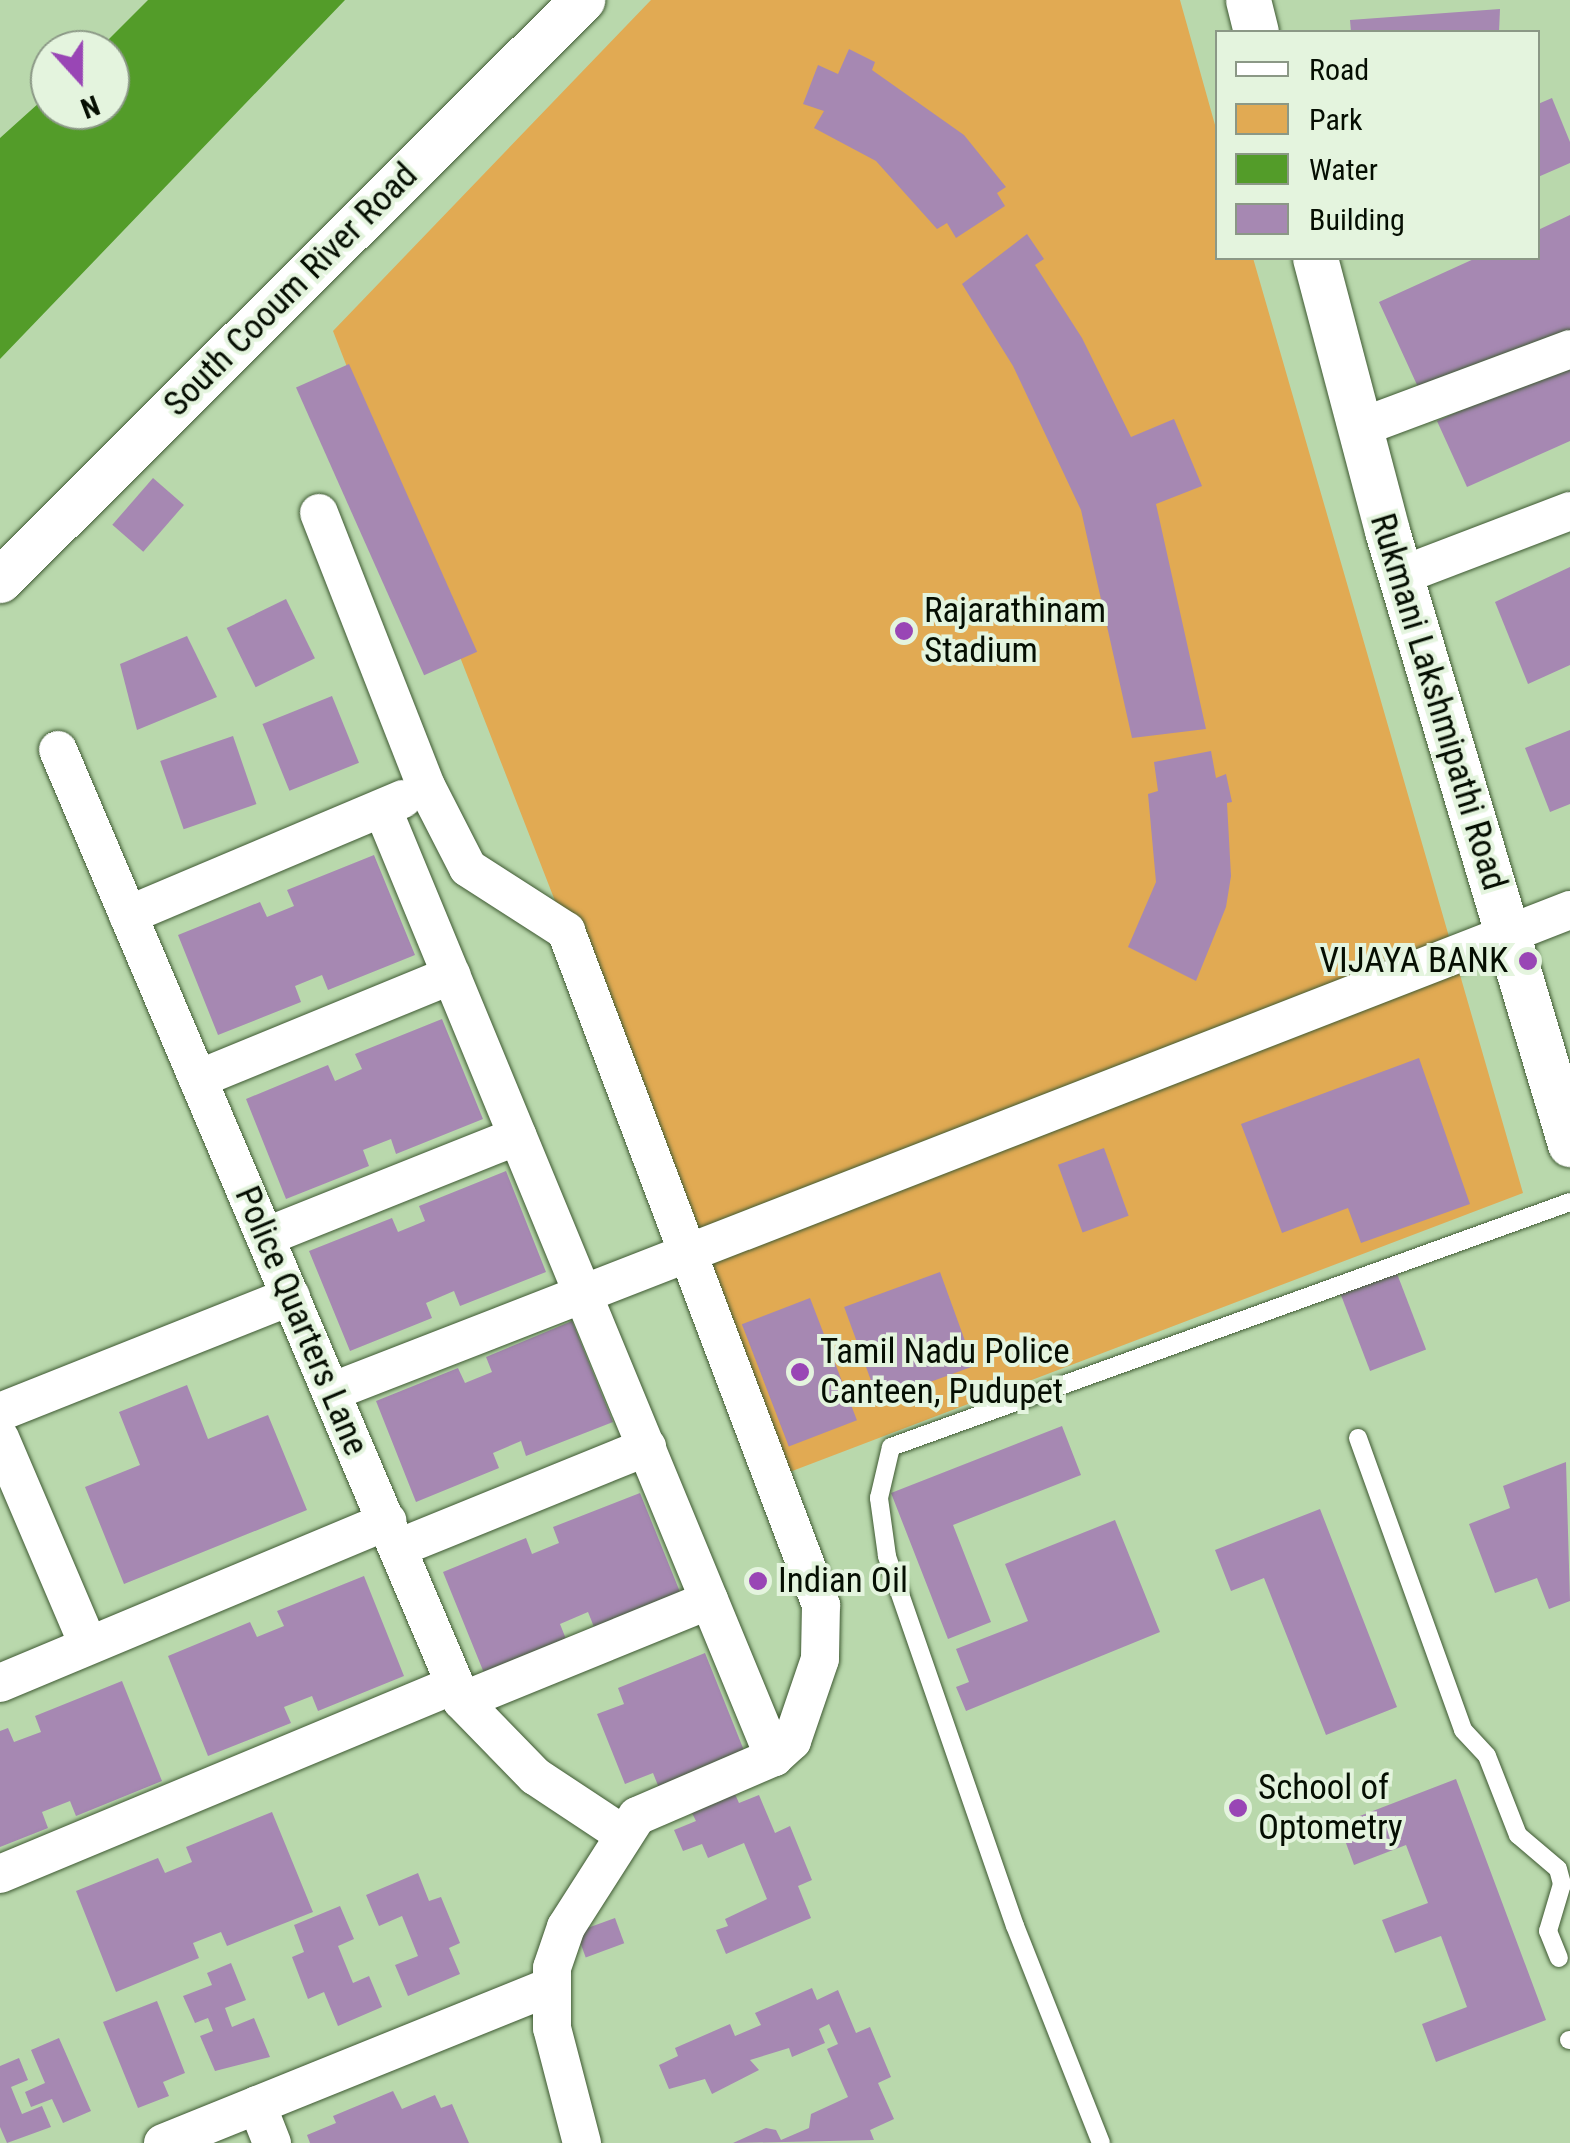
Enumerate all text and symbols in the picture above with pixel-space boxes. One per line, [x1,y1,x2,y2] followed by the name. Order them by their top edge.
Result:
[30,30,130,130] north arrow
[1215,30,1540,260] legend
[1309,52,1369,87] text: Road
[76,88,104,125] text: N
[1309,102,1363,137] text: Park
[1309,152,1378,187] text: Water
[156,155,426,425] street label: South Cooum River Road
[1309,202,1405,237] text: Building
[1361,509,1515,895] street label: Rukmani Lakshmipathi Road
[924,590,1106,672] place label: Rajarathinam Stadium
[893,620,915,642] marker: Rajarathinam Stadium
[1319,940,1508,982] place label: VIJAYA BANK
[1517,950,1539,972] marker: VIJAYA BANK
[225,1180,377,1462] street label: Police Quarters Lane
[820,1331,1070,1413] place label: Tamil Nadu Police Canteen, Pudupet
[789,1361,811,1383] marker: Tamil Nadu Police Canteen, Pudupet
[778,1560,908,1602] place label: Indian Oil
[747,1570,769,1592] marker: Indian Oil
[1258,1767,1403,1849] place label: School of Optometry
[1227,1797,1249,1819] marker: School of Optometry

